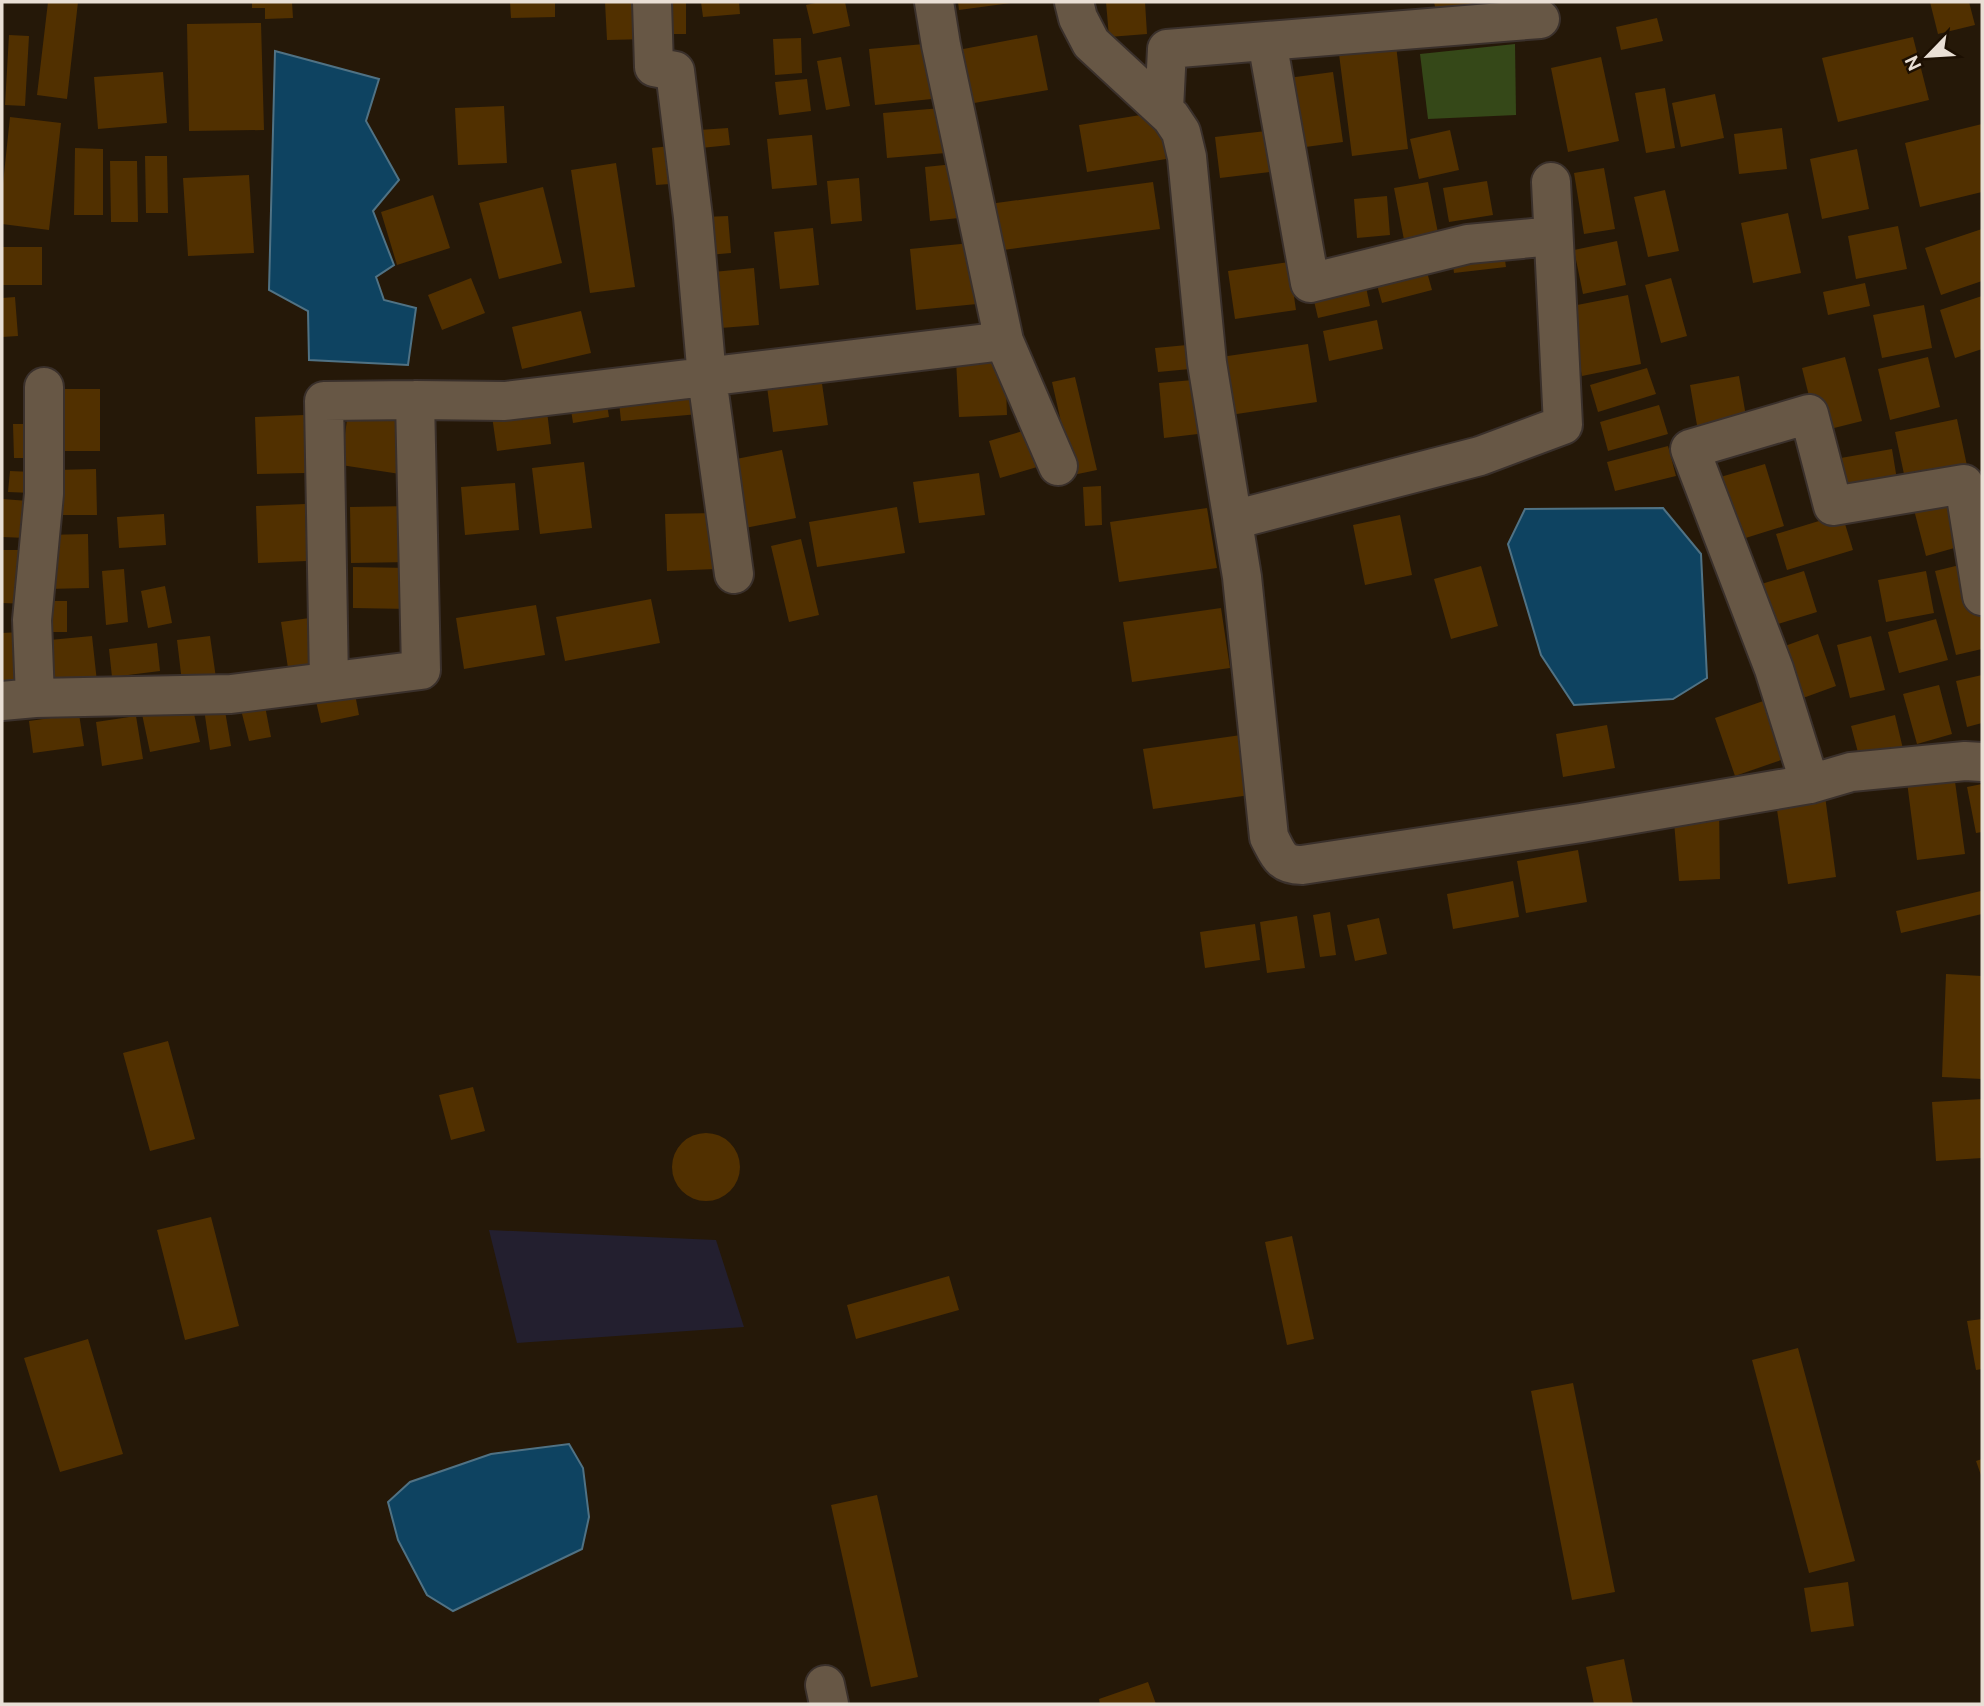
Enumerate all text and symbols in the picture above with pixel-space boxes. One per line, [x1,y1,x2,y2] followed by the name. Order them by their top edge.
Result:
[1893,21,1963,91] north arrow
[1900,52,1926,74] text: N

